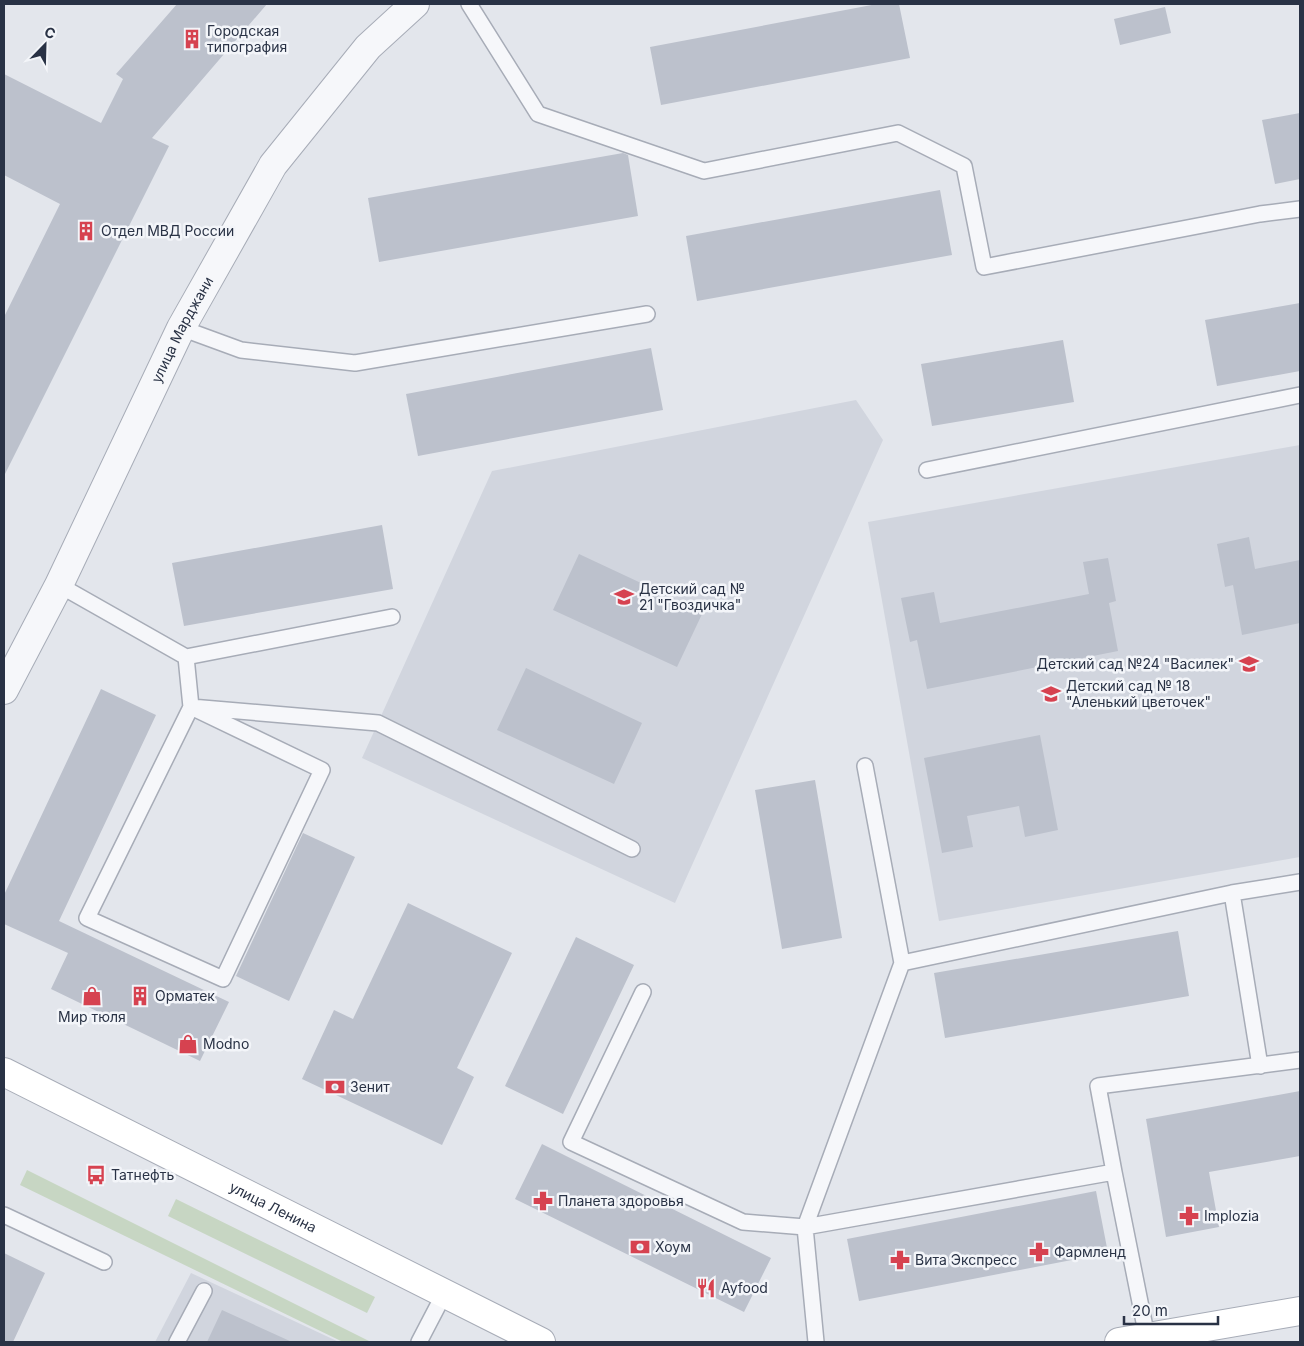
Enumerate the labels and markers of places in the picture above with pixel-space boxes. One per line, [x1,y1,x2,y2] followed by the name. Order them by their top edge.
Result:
[207,22,287,55] place label: Городская типография
[181,28,203,50] building icon: Городская типография
[75,220,97,242] building icon: Отдел МВД России
[101,222,234,239] place label: Отдел МВД России
[639,580,745,613] place label: Детский сад № 21 "Гвоздичка"
[613,586,635,608] school or university icon: Детский сад № 21 "Гвоздичка"
[1238,653,1260,675] school or university icon: Детский сад №24 "Василек"
[1037,655,1234,672] place label: Детский сад №24 "Василек"
[1066,677,1211,710] place label: Детский сад № 18 "Аленький цветочек"
[1040,683,1062,705] school or university icon: Детский сад № 18 "Аленький цветочек"
[81,985,103,1007] shop icon: Мир тюля
[129,985,151,1007] building icon: Орматек
[155,987,215,1004] place label: Орматек
[58,1008,126,1025] place label: Мир тюля
[177,1033,199,1055] shop icon: Modno
[203,1035,249,1052] place label: Modno
[324,1076,346,1098] bank icon: Зенит
[350,1078,390,1095] place label: Зенит
[85,1164,107,1186] bus stop icon: Татнефть
[111,1166,174,1183] place label: Татнефть
[532,1190,554,1212] pharmacy icon: Планета здоровья
[558,1192,684,1209] place label: Планета здоровья
[1178,1205,1200,1227] pharmacy icon: Implozia
[1204,1207,1259,1224] place label: Implozia
[629,1236,651,1258] bank icon: Хоум
[655,1238,691,1255] place label: Хоум
[1028,1241,1050,1263] pharmacy icon: Фармленд
[1054,1243,1126,1260] place label: Фармленд
[889,1249,911,1271] pharmacy icon: Вита Экспресс
[915,1251,1017,1268] place label: Вита Экспресс
[695,1277,717,1299] restaurant icon: Ayfood
[721,1279,768,1296] place label: Ayfood

